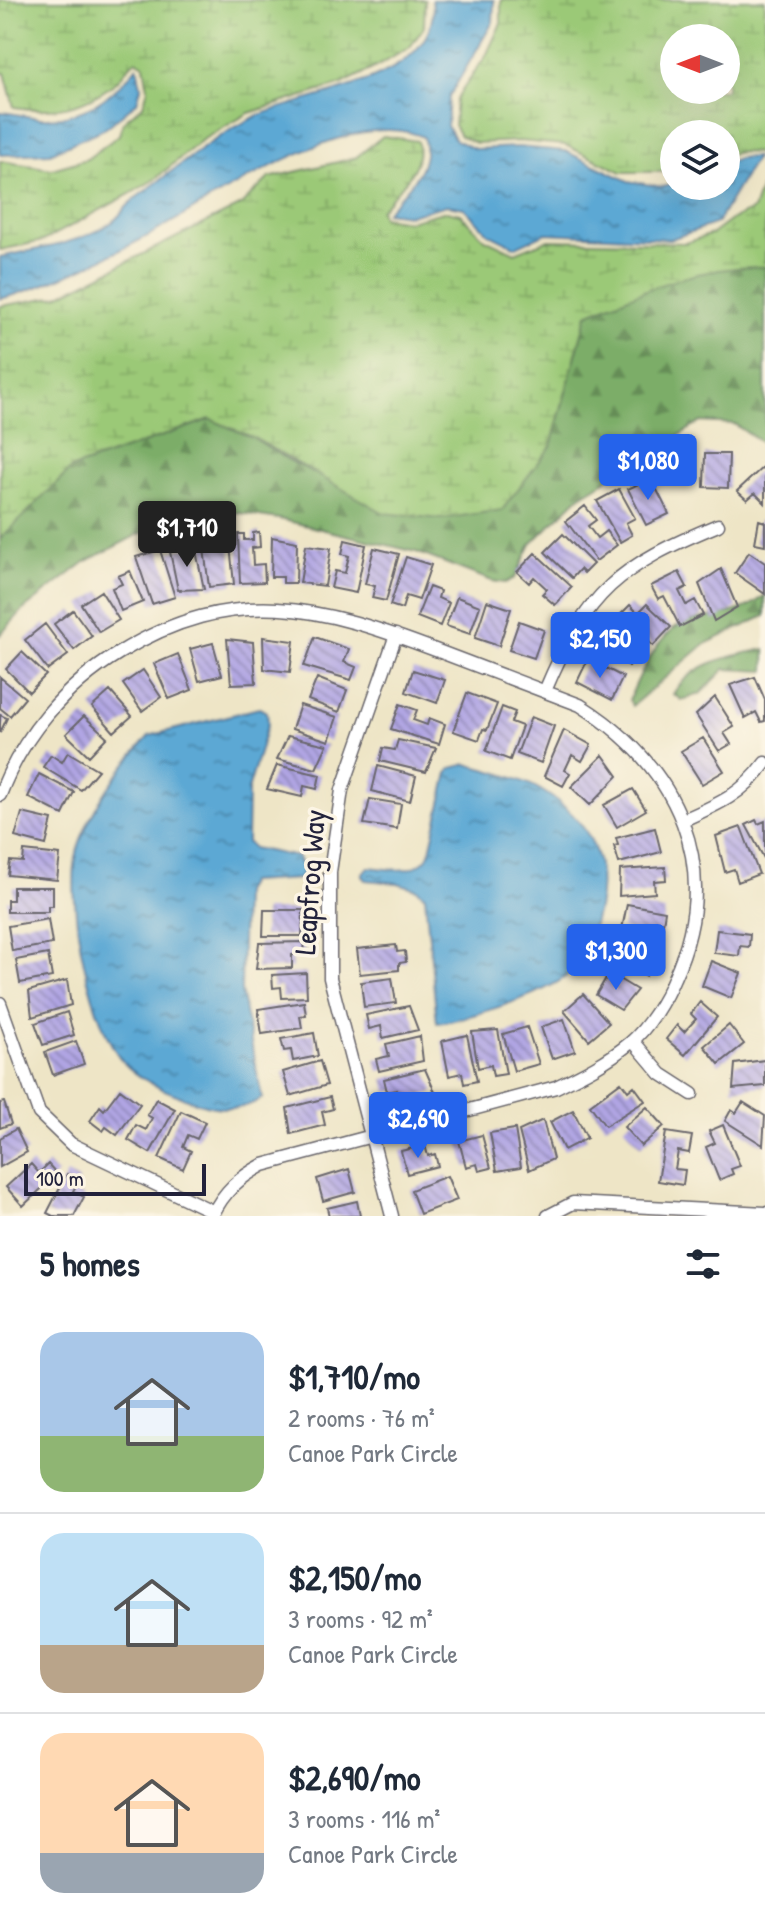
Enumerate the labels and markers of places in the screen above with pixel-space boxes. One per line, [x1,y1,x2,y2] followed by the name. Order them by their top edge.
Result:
[583,434,713,502] pin: $1,080
[122,501,252,569] pin: $1,710
[535,612,665,680] pin: $2,150
[551,924,681,992] pin: $1,300
[353,1092,483,1160] pin: $2,690

